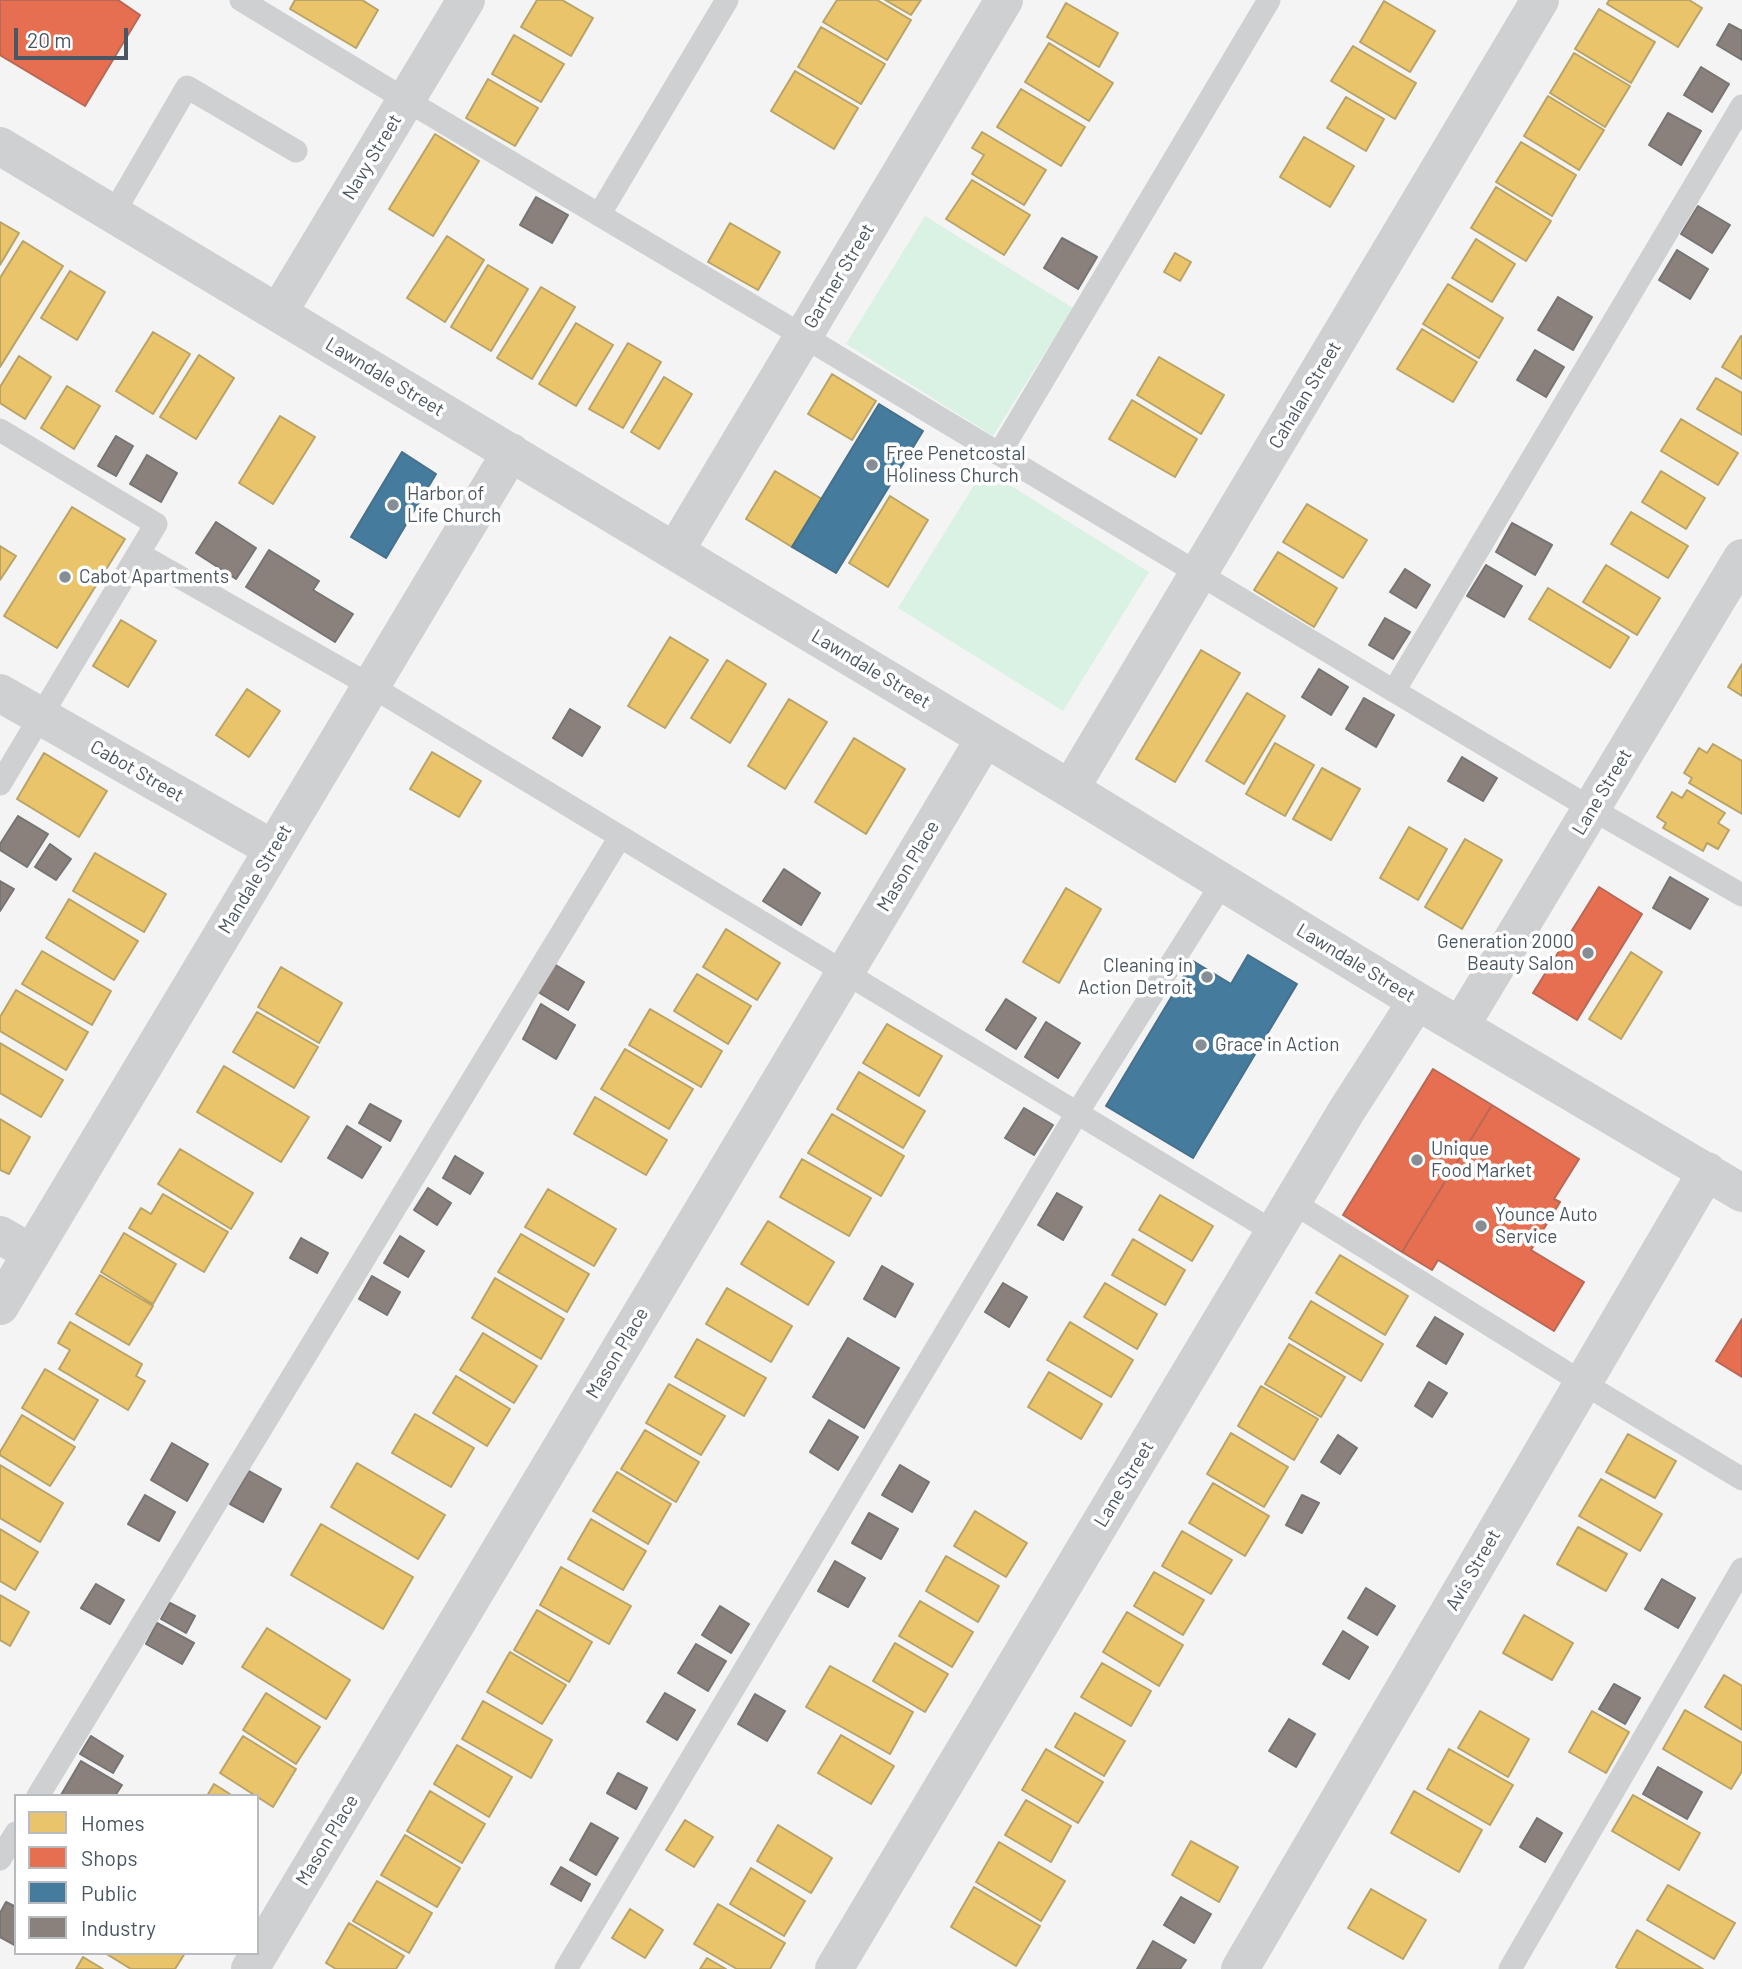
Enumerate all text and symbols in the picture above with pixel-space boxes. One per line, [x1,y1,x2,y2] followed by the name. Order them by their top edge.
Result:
[18,14,131,58] scale bar
[27,27,72,52] text: 20 m
[338,110,406,204] street label: Navy Street
[799,219,879,333] street label: Gartner Street
[322,333,448,421] street label: Lawndale Street
[1264,337,1346,453] street label: Cahalan Street
[886,443,1025,487] place label: Free Penetcostal Holiness Church
[864,457,880,473] marker: Free Penetcostal Holiness Church
[407,483,501,527] place label: Harbor of Life Church
[385,497,401,513] marker: Harbor of Life Church
[79,566,229,588] place label: Cabot Apartments
[57,569,73,585] marker: Cabot Apartments
[808,625,934,713] street label: Lawndale Street
[86,735,188,807] street label: Cabot Street
[1567,745,1637,839] street label: Lane Street
[872,816,944,916] street label: Mason Place
[213,820,297,938] street label: Mandale Street
[1293,919,1419,1007] street label: Lawndale Street
[1437,931,1574,975] place label: Generation 2000 Beauty Salon
[1580,945,1596,961] marker: Generation 2000 Beauty Salon
[1078,955,1193,999] place label: Cleaning in Action Detroit
[1199,969,1215,985] marker: Cleaning in Action Detroit
[1215,1034,1339,1056] place label: Grace in Action
[1193,1037,1209,1053] marker: Grace in Action
[1431,1138,1532,1182] place label: Unique Food Market
[1409,1152,1425,1168] marker: Unique Food Market
[1495,1204,1598,1248] place label: Younce Auto Service
[1473,1218,1489,1234] marker: Younce Auto Service
[581,1303,653,1403] street label: Mason Place
[1089,1437,1159,1531] street label: Lane Street
[1441,1525,1505,1615] street label: Avis Street
[291,1790,363,1890] street label: Mason Place
[14,1794,259,1955] legend
[81,1810,145,1835] text: Homes
[81,1845,138,1870] text: Shops
[81,1880,137,1905] text: Public
[81,1915,156,1940] text: Industry

